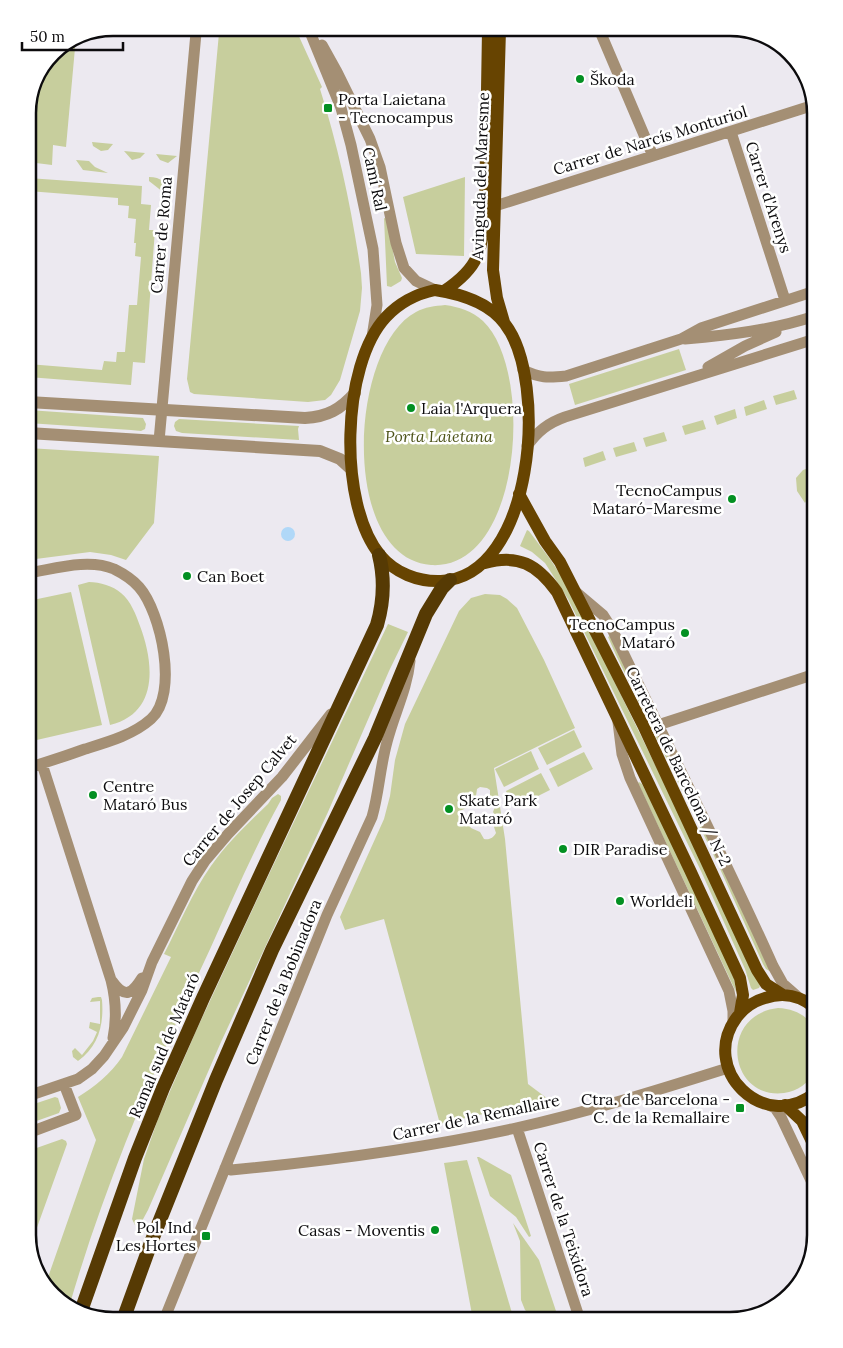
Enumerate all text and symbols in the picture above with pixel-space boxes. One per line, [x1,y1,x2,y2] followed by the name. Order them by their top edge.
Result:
[22,20,124,52] scale bar
[30,27,65,46] text: 50 m
[590,69,635,89] place label: Škoda
[574,73,586,85] marker: Škoda
[338,89,453,127] place label: Porta Laietana - Tecnocampus
[467,91,493,261] street label: Avinguda del Maresme
[551,101,749,179] street label: Carrer de Narcís Monturiol
[322,102,334,114] marker: Porta Laietana - Tecnocampus
[742,139,796,255] street label: Carrer d'Arenys
[358,145,392,213] street label: Camí Ral
[146,176,176,294] street label: Carrer de Roma
[421,398,522,418] place label: Laia l'Arquera
[405,402,417,414] marker: Laia l'Arquera
[385,426,493,446] park label: Porta Laietana
[592,480,722,518] place label: TecnoCampus Mataró-Maresme
[726,493,738,505] marker: TecnoCampus Mataró-Maresme
[197,566,265,586] place label: Can Boet
[181,570,193,582] marker: Can Boet
[569,614,675,652] place label: TecnoCampus Mataró
[679,627,691,639] marker: TecnoCampus Mataró
[621,663,736,869] street label: Carretera de Barcelona / N-2
[178,729,301,870] street label: Carrer de Josep Calvet
[103,776,187,814] place label: Centre Mataró Bus
[87,789,99,801] marker: Centre Mataró Bus
[459,790,538,828] place label: Skate Park Mataró
[443,803,455,815] marker: Skate Park Mataró
[573,839,668,859] place label: DIR Paradise
[557,843,569,855] marker: DIR Paradise
[630,891,693,911] place label: Worldeli
[614,895,626,907] marker: Worldeli
[241,896,325,1068] street label: Carrer de la Bobinadora
[124,969,204,1121] street label: Ramal sud de Mataró
[391,1089,562,1144] street label: Carrer de la Remallaire
[581,1089,730,1127] place label: Ctra. de Barcelona - C. de la Remallaire
[734,1102,746,1114] marker: Ctra. de Barcelona - C. de la Remallaire
[529,1139,599,1299] street label: Carrer de la Teixidora
[116,1217,196,1255] place label: Pol. Ind. Les Hortes
[298,1220,425,1240] place label: Casas - Moventis
[429,1224,441,1236] marker: Casas - Moventis
[200,1230,212,1242] marker: Pol. Ind. Les Hortes

